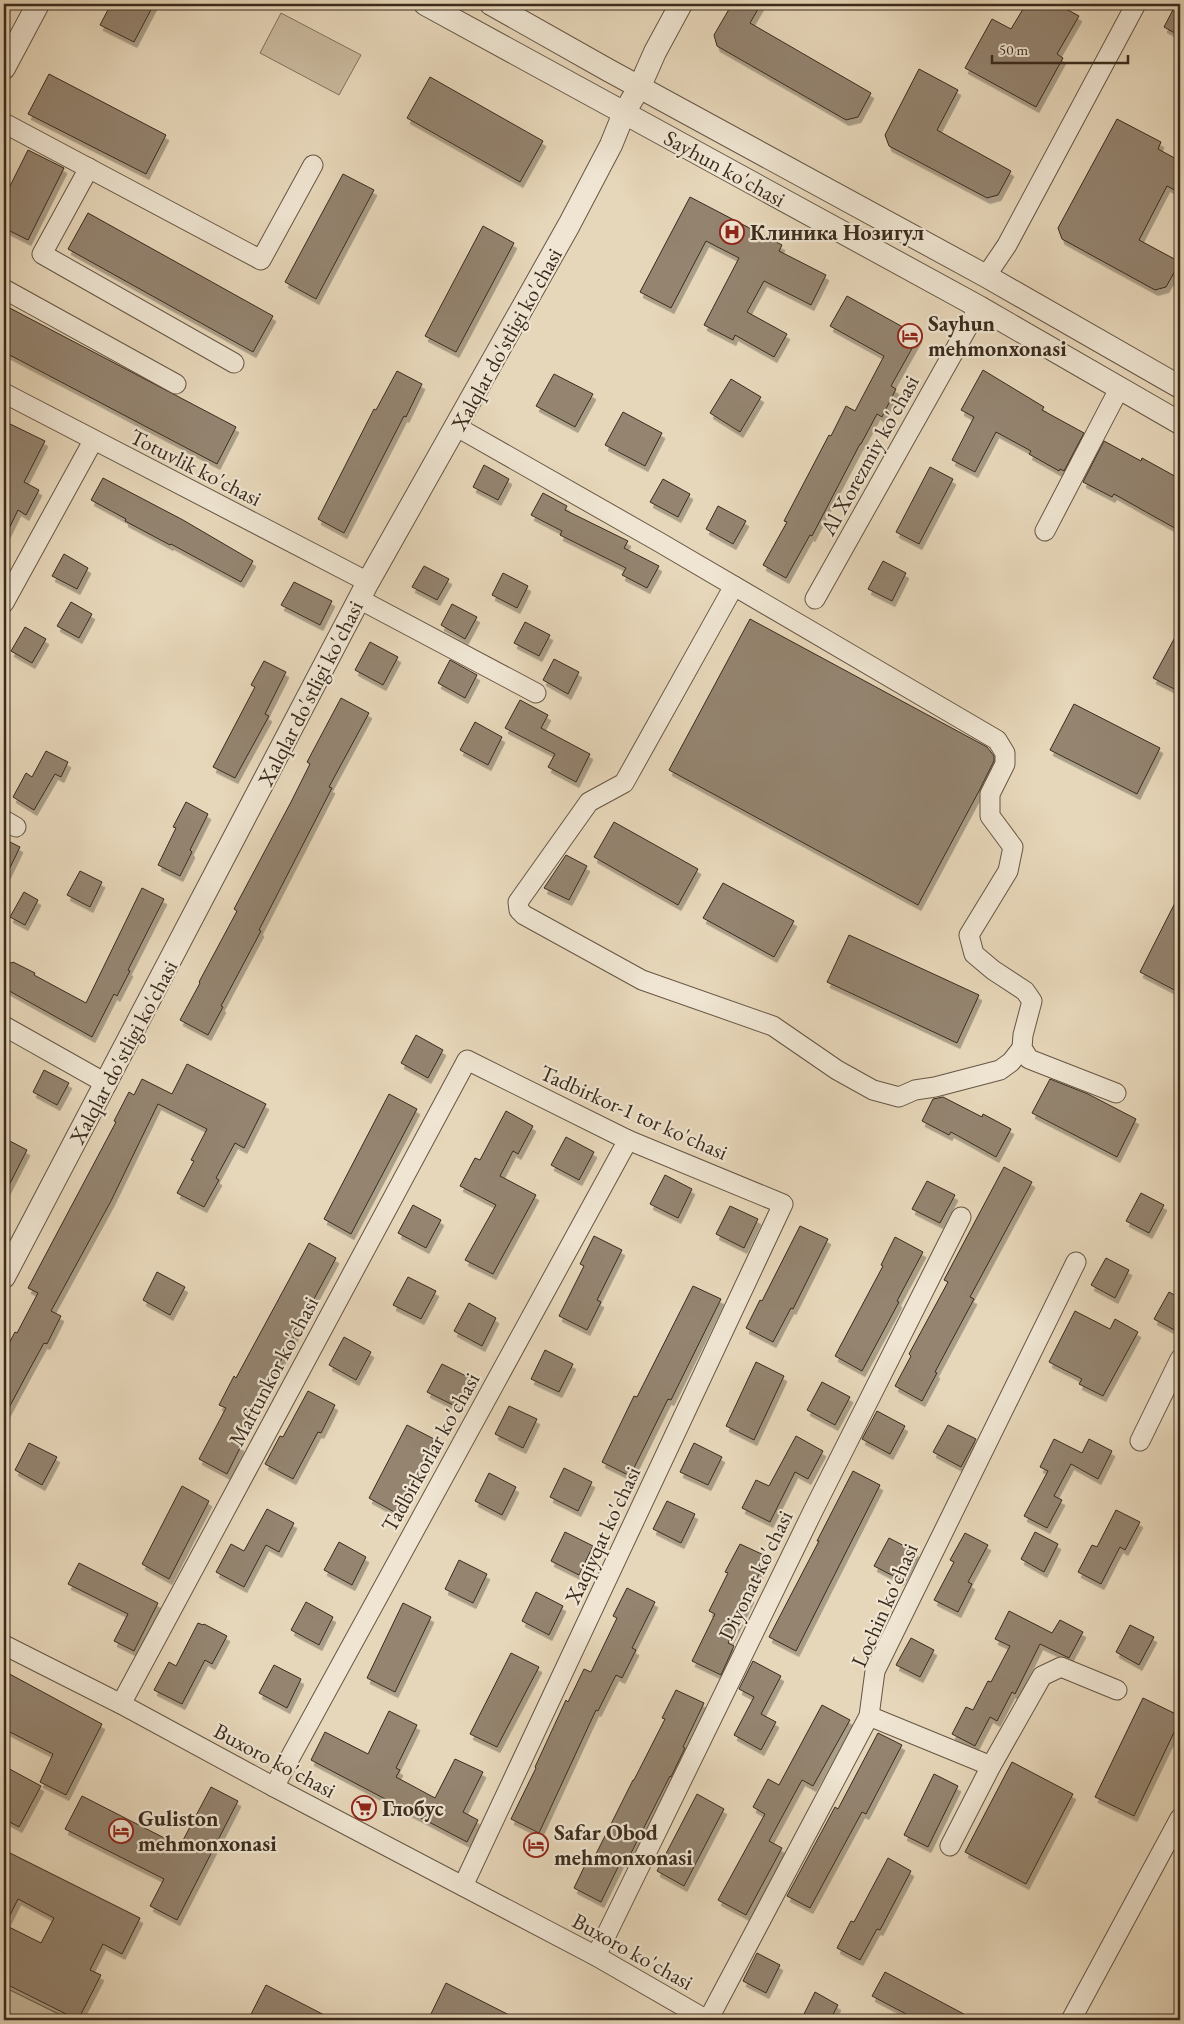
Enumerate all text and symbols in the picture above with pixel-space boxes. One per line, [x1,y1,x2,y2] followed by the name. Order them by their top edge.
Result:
[992,32,1128,64] scale bar
[999,40,1028,59] text: 50 m
[659,123,791,214] street label: Sayhun ko'chasi
[750,218,924,247] place label: Клиника Нозигул
[719,219,745,245] hospital icon: Клиника Нозигул
[444,243,569,437] street label: Xalqlar do'stligi ko'chasi
[928,309,1067,363] place label: Sayhun mehmonxonasi
[897,323,923,349] hotel icon: Sayhun mehmonxonasi
[813,370,926,542] street label: Al Xorezmiy ko'chasi
[125,422,267,513] street label: Totuvlik ko'chasi
[251,596,370,792] street label: Xalqlar do'stligi ko'chasi
[62,955,184,1150] street label: Xalqlar do'stligi ko'chasi
[535,1058,732,1167] street label: Tadbirkor-1 tor ko'chasi
[222,1291,325,1451] street label: Maftunkor ko'chasi
[375,1367,486,1537] street label: Tadbirkorlar ko'chasi
[557,1462,647,1610] street label: Xaqiyqat ko'chasi
[712,1506,799,1645] street label: Diyonat ko'chasi
[844,1539,925,1672] street label: Lochin ko'chasi
[209,1716,341,1805] street label: Buxoro ko'chasi
[382,1794,444,1823] place label: Глобус
[351,1795,377,1821] supermarket icon: Глобус
[138,1804,277,1858] place label: Guliston mehmonxonasi
[108,1818,134,1844] hotel icon: Guliston mehmonxonasi
[554,1818,693,1872] place label: Safar Obod mehmonxonasi
[523,1832,549,1858] hotel icon: Safar Obod mehmonxonasi
[567,1906,698,1997] street label: Buxoro ko'chasi

